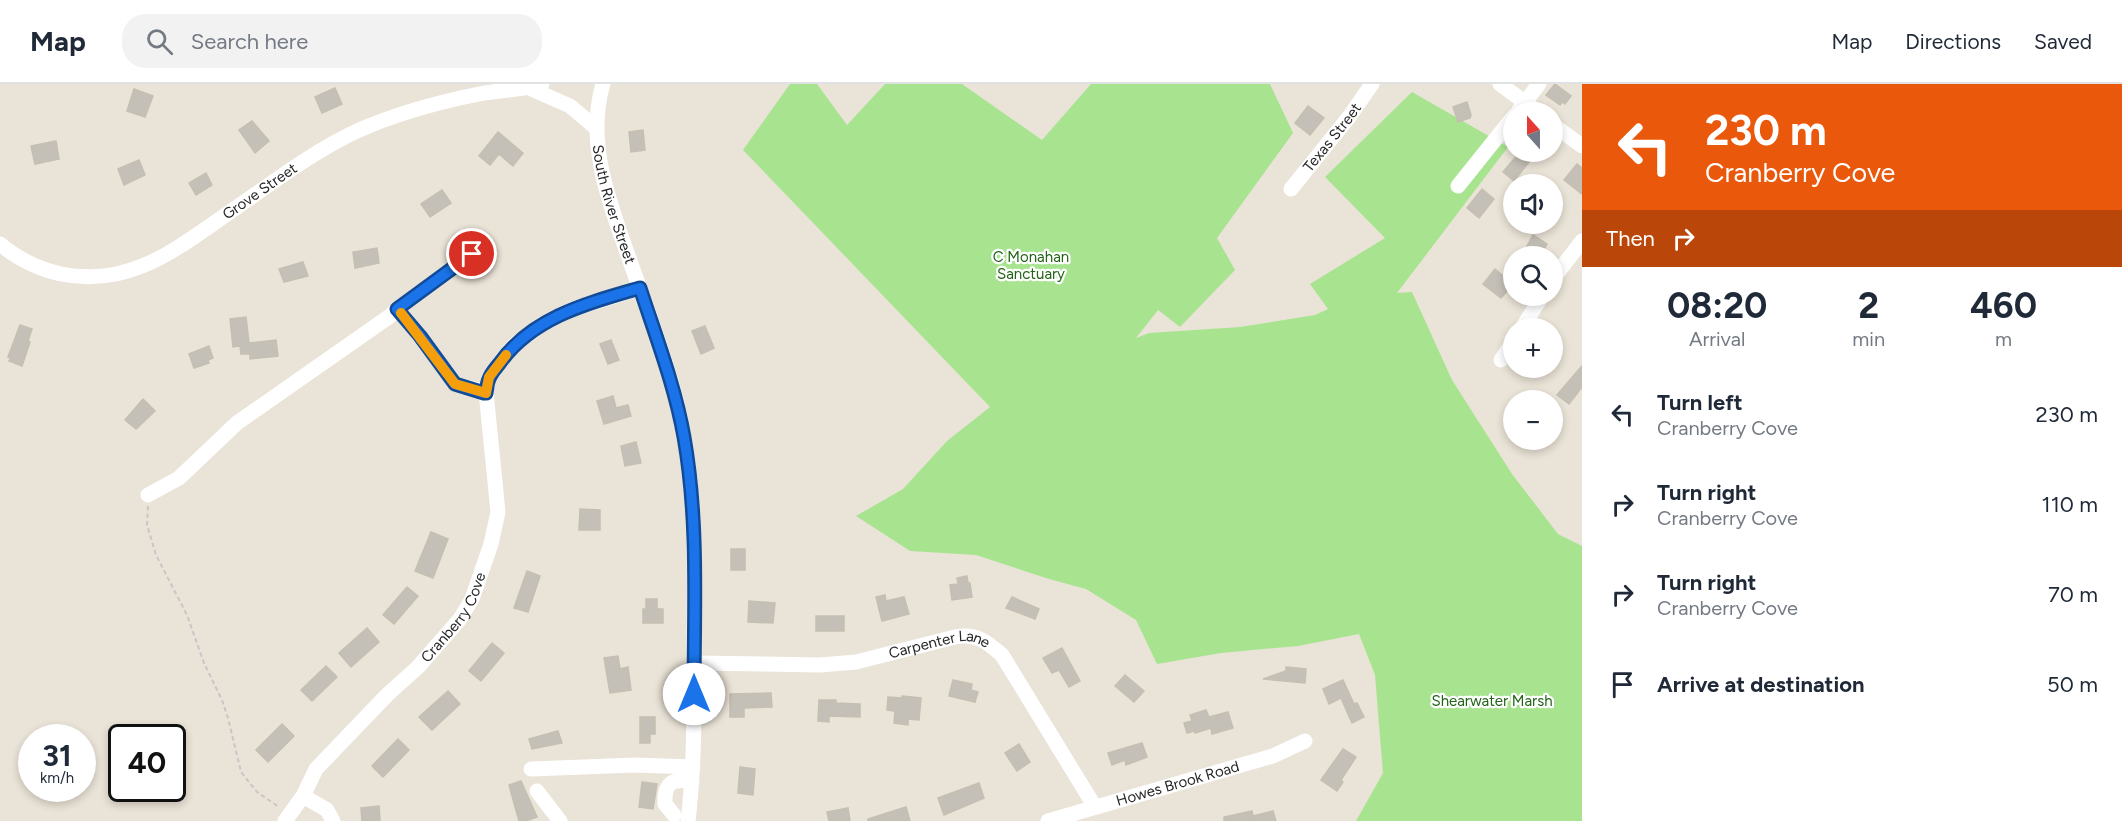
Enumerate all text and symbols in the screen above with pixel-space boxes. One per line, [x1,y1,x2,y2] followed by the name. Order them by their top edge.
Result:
[122,14,542,68] search box
[30,24,86,58] text: Map
[143,25,176,58] icon: search
[191,28,308,55] text: Search here
[1831,29,1872,54] text: Map
[1905,29,2001,54] text: Directions
[2034,29,2092,54] text: Saved
[1299,99,1365,176] street label: Texas Street
[1503,102,1563,162] north arrow
[1503,102,1563,450] map controls
[1705,105,1827,156] text: 230 m
[1606,108,1684,186] icon: left
[589,144,639,267] street label: South River Street
[1705,156,1895,189] text: Cranberry Cove
[219,159,301,223] street label: Grove Street
[1503,174,1563,234] button: sound
[1667,222,1700,255] icon: right
[1606,225,1655,252] text: Then
[446,228,497,279] pin
[455,237,488,270] icon: arrive
[1503,246,1563,306] button: search
[993,248,1069,283] park label: C Monahan Sanctuary
[1667,284,1767,327] text: 08:20
[1858,284,1879,327] text: 2
[1970,284,2037,327] text: 460
[1503,318,1563,378] button: +
[1689,327,1745,351] text: Arrival
[1852,327,1885,351] text: min
[1995,327,2012,351] text: m
[1657,389,1743,416] text: Turn left
[1503,390,1563,450] button: −
[1606,398,1639,431] icon: left
[2035,401,2098,428] text: 230 m
[1657,416,1798,440] text: Cranberry Cove
[1657,479,1756,506] text: Turn right
[1606,488,1639,521] icon: right
[2042,491,2098,518] text: 110 m
[1657,506,1798,530] text: Cranberry Cove
[1657,569,1756,596] text: Turn right
[417,570,490,666] street label: Cranberry Cove
[1606,578,1639,611] icon: right
[2048,581,2098,608] text: 70 m
[1657,596,1798,620] text: Cranberry Cove
[887,627,994,662] street label: Carpenter Lane
[662,662,726,726] position arrow
[1606,668,1639,701] icon: arrive
[1657,671,1865,698] text: Arrive at destination
[2047,671,2098,698] text: 50 m
[1431,692,1553,710] park label: Shearwater Marsh
[108,724,186,802] speed limit sign: 40
[42,737,72,774] text: 31
[1114,757,1241,810] street label: Howes Brook Road
[40,769,74,787] text: km/h

